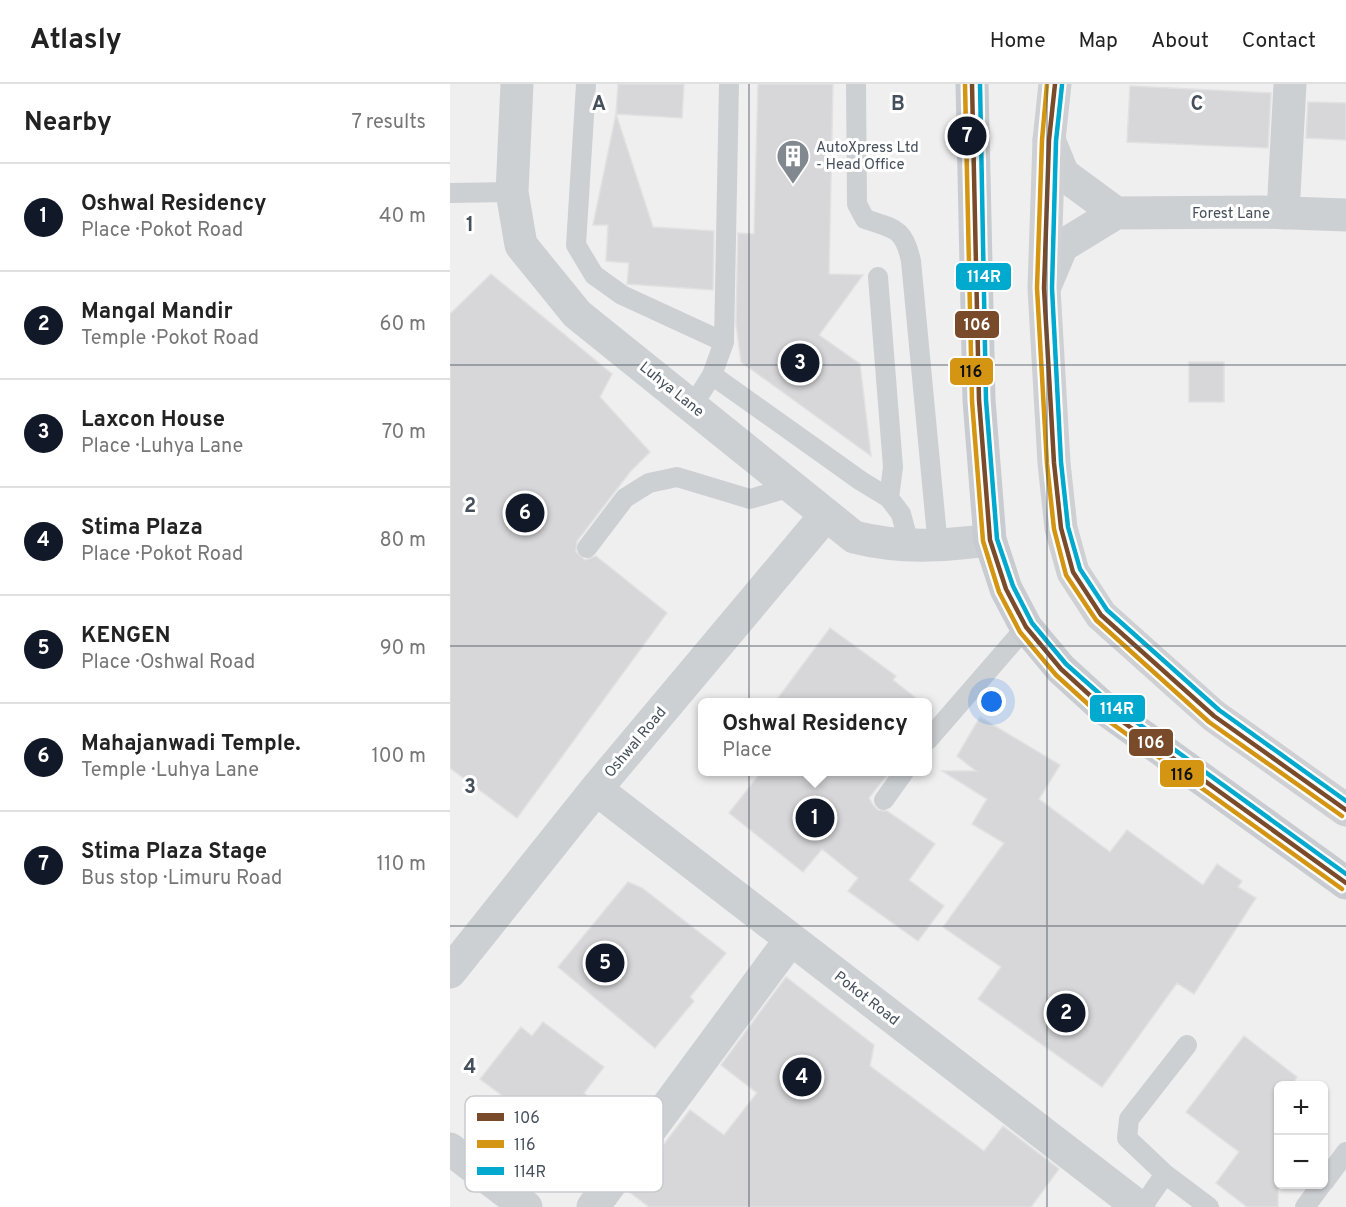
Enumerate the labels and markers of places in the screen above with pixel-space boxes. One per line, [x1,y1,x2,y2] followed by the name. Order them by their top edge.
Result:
[948,113,986,158] pin: 7
[775,138,811,185] building icon: AutoXpress Ltd - Head Office
[816,139,919,175] place label: AutoXpress Ltd - Head Office
[780,340,820,386] pin: 3
[506,490,544,536] pin: 6
[796,796,835,840] pin: 1
[586,940,624,986] pin: 5
[1046,990,1086,1036] pin: 2
[782,1054,822,1100] pin: 4

